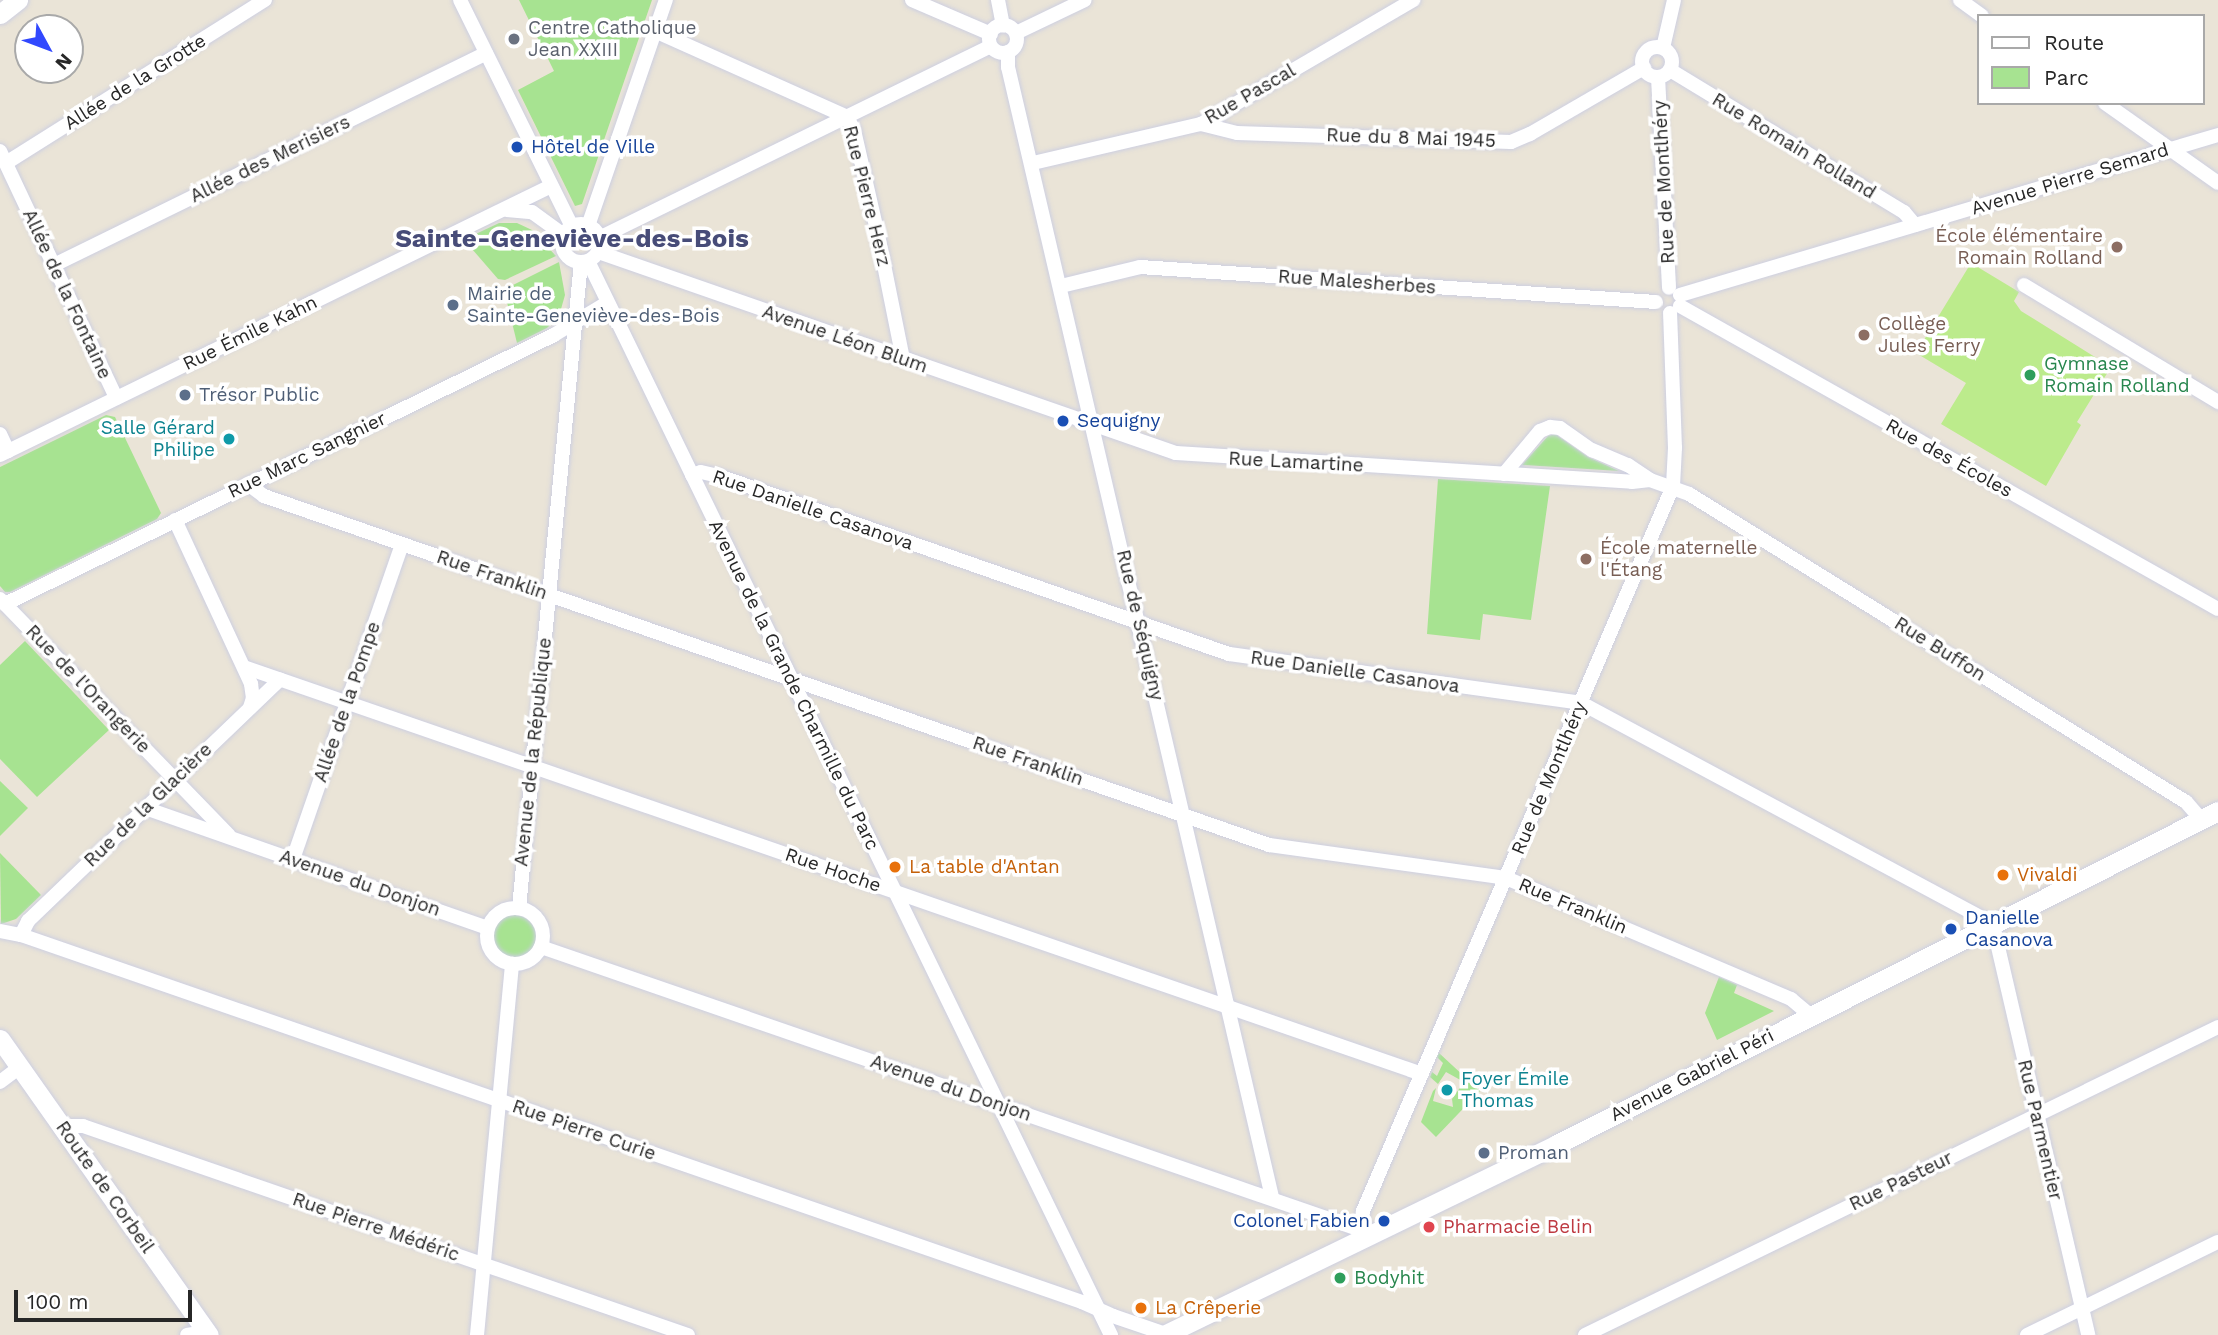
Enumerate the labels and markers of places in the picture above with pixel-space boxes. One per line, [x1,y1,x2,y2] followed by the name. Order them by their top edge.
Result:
[528,17,696,61] place label: Centre Catholique Jean XXIII
[506,31,522,47] marker: Centre Catholique Jean XXIII
[531,136,657,158] place label: Hôtel de Ville
[509,139,525,155] marker: Hôtel de Ville
[1935,225,2103,269] place label: École élémentaire Romain Rolland
[2109,239,2125,255] marker: École élémentaire Romain Rolland
[467,283,720,327] place label: Mairie de Sainte-Geneviève-des-Bois
[445,297,461,313] marker: Mairie de Sainte-Geneviève-des-Bois
[1878,313,1980,357] place label: Collège Jules Ferry
[1856,327,1872,343] marker: Collège Jules Ferry
[2044,353,2190,397] place label: Gymnase Romain Rolland
[2022,367,2038,383] marker: Gymnase Romain Rolland
[199,384,320,406] place label: Trésor Public
[177,387,193,403] marker: Trésor Public
[1077,410,1160,432] place label: Sequigny
[1055,413,1071,429] marker: Sequigny
[101,417,215,461] place label: Salle Gérard Philipe
[221,431,237,447] marker: Salle Gérard Philipe
[1600,537,1758,581] place label: École maternelle l'Étang
[1578,551,1594,567] marker: École maternelle l'Étang
[909,856,1061,878] place label: La table d'Antan
[887,859,903,875] marker: La table d'Antan
[2017,864,2078,886] place label: Vivaldi
[1995,867,2011,883] marker: Vivaldi
[1965,907,2053,951] place label: Danielle Casanova
[1943,921,1959,937] marker: Danielle Casanova
[1461,1068,1570,1112] place label: Foyer Émile Thomas
[1439,1082,1455,1098] marker: Foyer Émile Thomas
[1498,1142,1569,1164] place label: Proman
[1476,1145,1492,1161] marker: Proman
[1232,1210,1370,1232] place label: Colonel Fabien
[1376,1213,1392,1229] marker: Colonel Fabien
[1443,1216,1593,1238] place label: Pharmacie Belin
[1421,1219,1437,1235] marker: Pharmacie Belin
[1354,1267,1424,1289] place label: Bodyhit
[1332,1270,1348,1286] marker: Bodyhit
[1155,1297,1262,1319] place label: La Crêperie
[1133,1300,1149,1316] marker: La Crêperie

